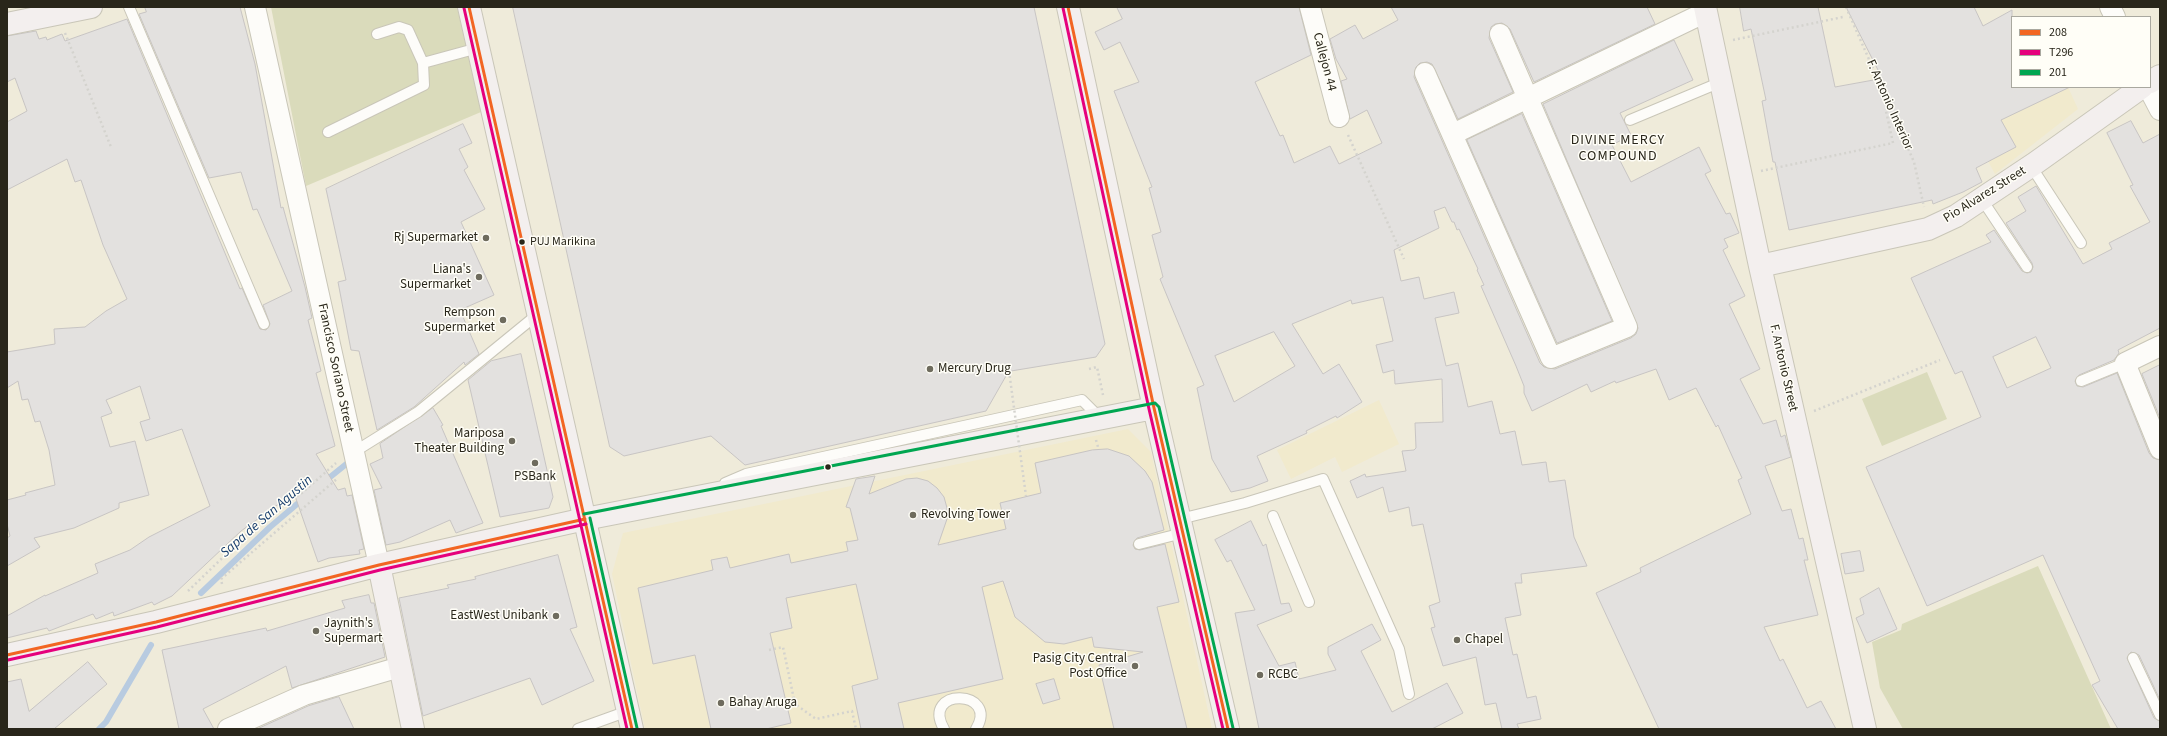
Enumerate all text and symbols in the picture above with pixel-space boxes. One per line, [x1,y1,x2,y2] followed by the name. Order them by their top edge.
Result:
[2011,16,2151,88] legend
[2049,24,2067,41] text: 208
[1309,31,1339,93] street label: Callejon 44
[2049,44,2073,61] text: T296
[1862,57,1916,153] street label: F. Antonio Interior
[2049,64,2067,81] text: 201
[1571,133,1665,166] district label: DIVINE MERCY COMPOUND
[1941,163,2029,227] street label: Pio Alvarez Street
[394,230,478,246] place label: Rj Supermarket
[481,233,491,243] marker: Rj Supermarket
[530,235,596,249] place label: PUJ Marikina
[517,237,527,247] marker: PUJ Marikina
[400,262,471,293] place label: Liana's Supermarket
[474,272,484,282] marker: Liana's Supermarket
[314,302,356,434] street label: Francisco Soriano Street
[424,305,495,336] place label: Rempson Supermarket
[498,315,508,325] marker: Rempson Supermarket
[1765,323,1801,413] street label: F. Antonio Street
[938,361,1011,377] place label: Mercury Drug
[925,364,935,374] marker: Mercury Drug
[414,426,504,457] place label: Mariposa Theater Building
[507,436,517,446] marker: Mariposa Theater Building
[530,458,540,468] marker: PSBank
[823,462,833,472] unlabelled marker
[514,469,556,485] place label: PSBank
[217,472,317,562] water label: Sapa de San Agustin
[921,507,1010,523] place label: Revolving Tower
[908,510,918,520] marker: Revolving Tower
[450,608,548,624] place label: EastWest Unibank
[551,611,561,621] marker: EastWest Unibank
[324,616,382,647] place label: Jaynith's Supermart
[311,626,321,636] marker: Jaynith's Supermart
[1465,632,1503,648] place label: Chapel
[1452,635,1462,645] marker: Chapel
[1033,651,1127,682] place label: Pasig City Central Post Office
[1130,661,1140,671] marker: Pasig City Central Post Office
[1268,667,1298,683] place label: RCBC
[1255,670,1265,680] marker: RCBC
[729,695,797,711] place label: Bahay Aruga
[716,698,726,708] marker: Bahay Aruga

